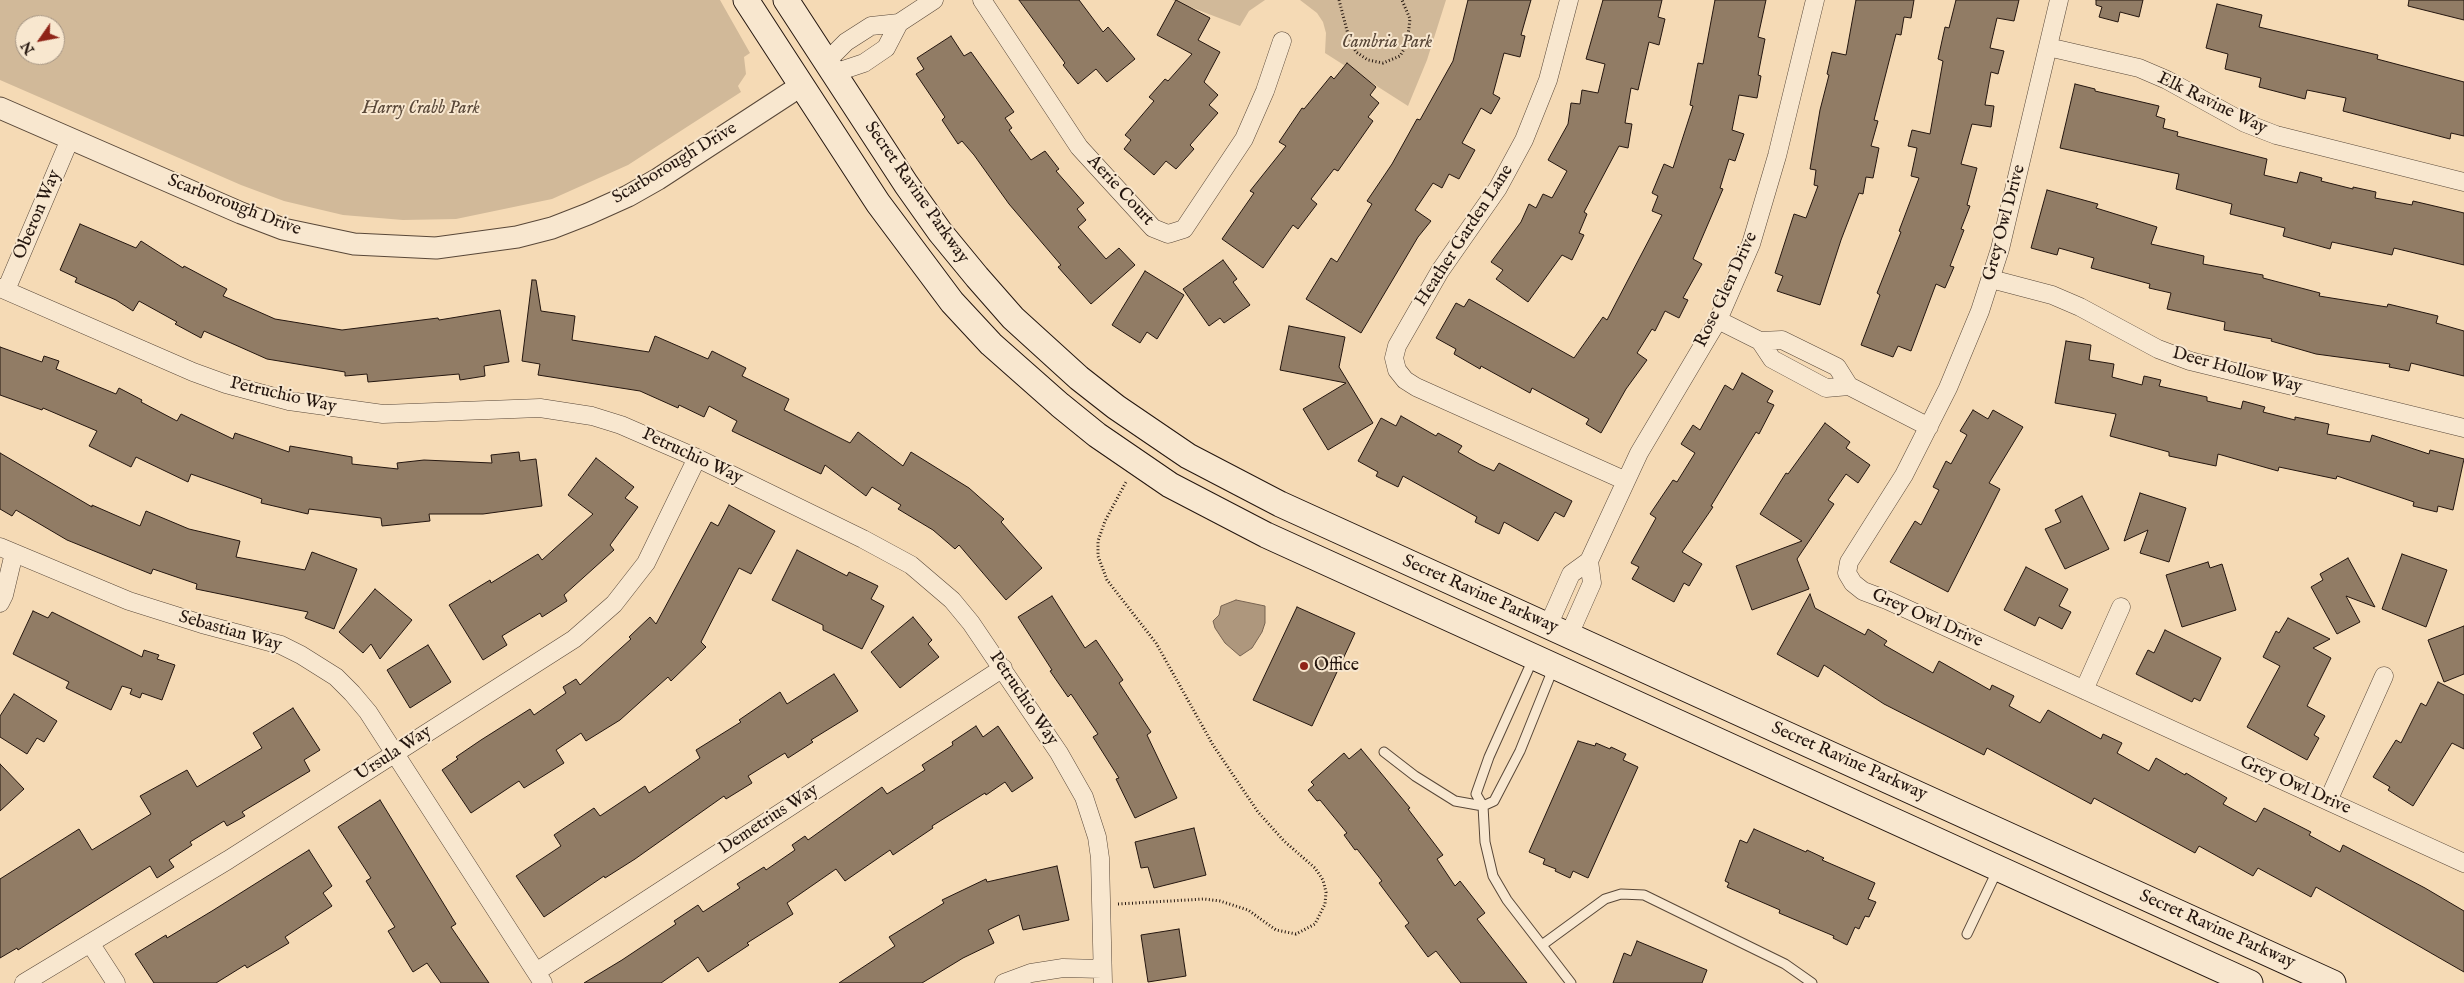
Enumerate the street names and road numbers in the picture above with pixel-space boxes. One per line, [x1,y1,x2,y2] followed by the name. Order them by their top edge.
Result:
[2154,68,2270,140] street label: Elk Ravine Way
[609,118,741,210] street label: Scarborough Drive
[859,118,973,268] street label: Secret Ravine Parkway
[1082,151,1158,231] street label: Aerie Court
[1411,161,1519,311] street label: Heather Garden Lane
[1979,163,2031,283] street label: Grey Owl Drive
[9,167,67,263] street label: Oberon Way
[164,171,304,241] street label: Scarborough Drive
[1691,229,1763,351] street label: Rose Glen Drive
[2170,343,2304,399] street label: Deer Hollow Way
[228,373,338,419] street label: Petruchio Way
[638,424,746,490] street label: Petruchio Way
[1399,551,1561,639] street label: Secret Ravine Parkway
[1868,585,1986,653] street label: Grey Owl Drive
[176,607,284,657] street label: Sebastian Way
[984,648,1062,750] street label: Petruchio Way
[1768,718,1930,806] street label: Secret Ravine Parkway
[352,721,436,787] street label: Ursula Way
[2236,752,2354,820] street label: Grey Owl Drive
[715,780,823,860] street label: Demetrius Way
[2136,886,2298,974] street label: Secret Ravine Parkway

